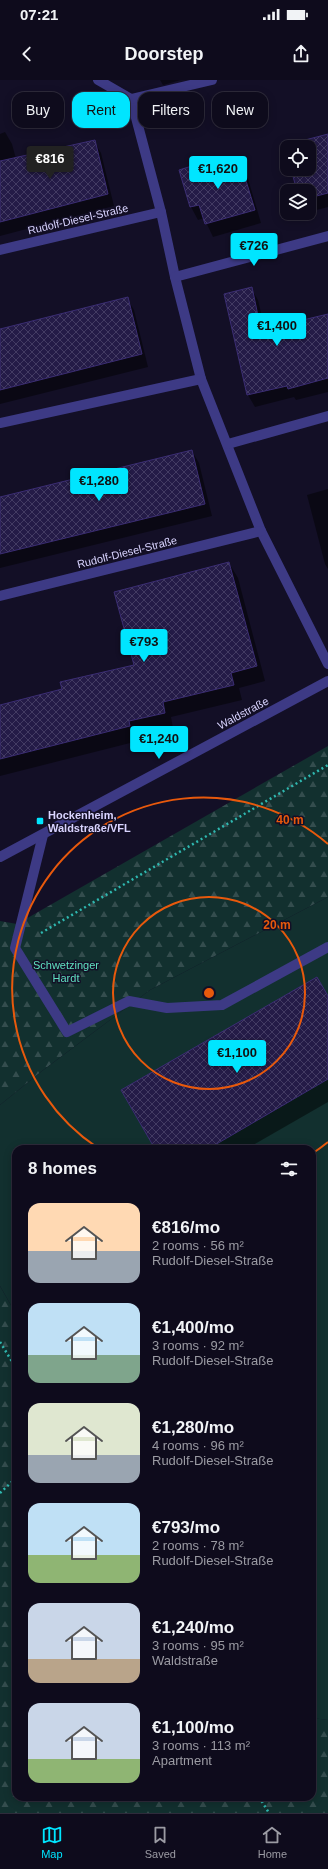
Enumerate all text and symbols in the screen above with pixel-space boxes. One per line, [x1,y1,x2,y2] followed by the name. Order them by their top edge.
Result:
[20,6,58,23] text: 07:21
[16,43,38,65] icon: back
[290,43,312,65] icon: share
[124,44,204,64] text: Doorstep
[12,92,64,128] chip: Buy
[72,92,130,128] chip: Rent
[138,92,204,128] chip: Filters
[212,92,268,128] chip: New
[280,140,316,220] map controls
[280,140,316,176] button: locate
[26,146,74,180] pin: €816
[36,151,64,166] text: €816
[185,156,251,190] pin: €1,620
[198,161,238,176] text: €1,620
[280,184,316,220] button: layers
[27,202,129,236] street label: Rudolf-Diesel-Straße
[230,233,278,267] pin: €726
[240,238,268,253] text: €726
[244,313,310,347] pin: €1,400
[257,318,297,333] text: €1,400
[66,468,132,502] pin: €1,280
[79,473,119,488] text: €1,280
[76,534,178,570] street label: Rudolf-Diesel-Straße
[120,629,168,663] pin: €793
[130,634,158,649] text: €793
[216,695,270,731] street label: Waldstraße
[126,726,192,760] pin: €1,240
[139,731,179,746] text: €1,240
[48,809,131,834] place label: Hockenheim, Waldstraße/VFL
[276,813,304,827] text: 40 m
[35,816,45,826] marker: Hockenheim, Waldstraße/VFL
[263,918,291,932] text: 20 m
[33,959,99,984] park label: Schwetzinger Hardt
[202,986,216,1000] centre of rings
[204,1040,270,1074] pin: €1,100
[217,1045,257,1060] text: €1,100
[278,1158,300,1180] icon: filters
[28,1159,97,1178] text: 8 homes
[152,1218,220,1237] text: €816/mo
[60,1219,108,1267] icon: home
[152,1238,244,1253] text: 2 rooms · 56 m²
[152,1253,273,1268] text: Rudolf-Diesel-Straße
[152,1318,234,1337] text: €1,400/mo
[60,1319,108,1367] icon: home
[152,1338,244,1353] text: 3 rooms · 92 m²
[152,1353,273,1368] text: Rudolf-Diesel-Straße
[152,1418,234,1437] text: €1,280/mo
[60,1419,108,1467] icon: home
[152,1438,244,1453] text: 4 rooms · 96 m²
[152,1453,273,1468] text: Rudolf-Diesel-Straße
[152,1518,220,1537] text: €793/mo
[60,1519,108,1567] icon: home
[152,1538,244,1553] text: 2 rooms · 78 m²
[152,1553,273,1568] text: Rudolf-Diesel-Straße
[152,1618,234,1637] text: €1,240/mo
[60,1619,108,1667] icon: home
[152,1638,244,1653] text: 3 rooms · 95 m²
[152,1653,218,1668] text: Waldstraße
[152,1718,234,1737] text: €1,100/mo
[60,1719,108,1767] icon: home
[152,1738,250,1753] text: 3 rooms · 113 m²
[152,1753,212,1768] text: Apartment
[41,1824,63,1860] tab: Map
[145,1824,176,1860] tab: Saved
[258,1824,287,1860] tab: Home

